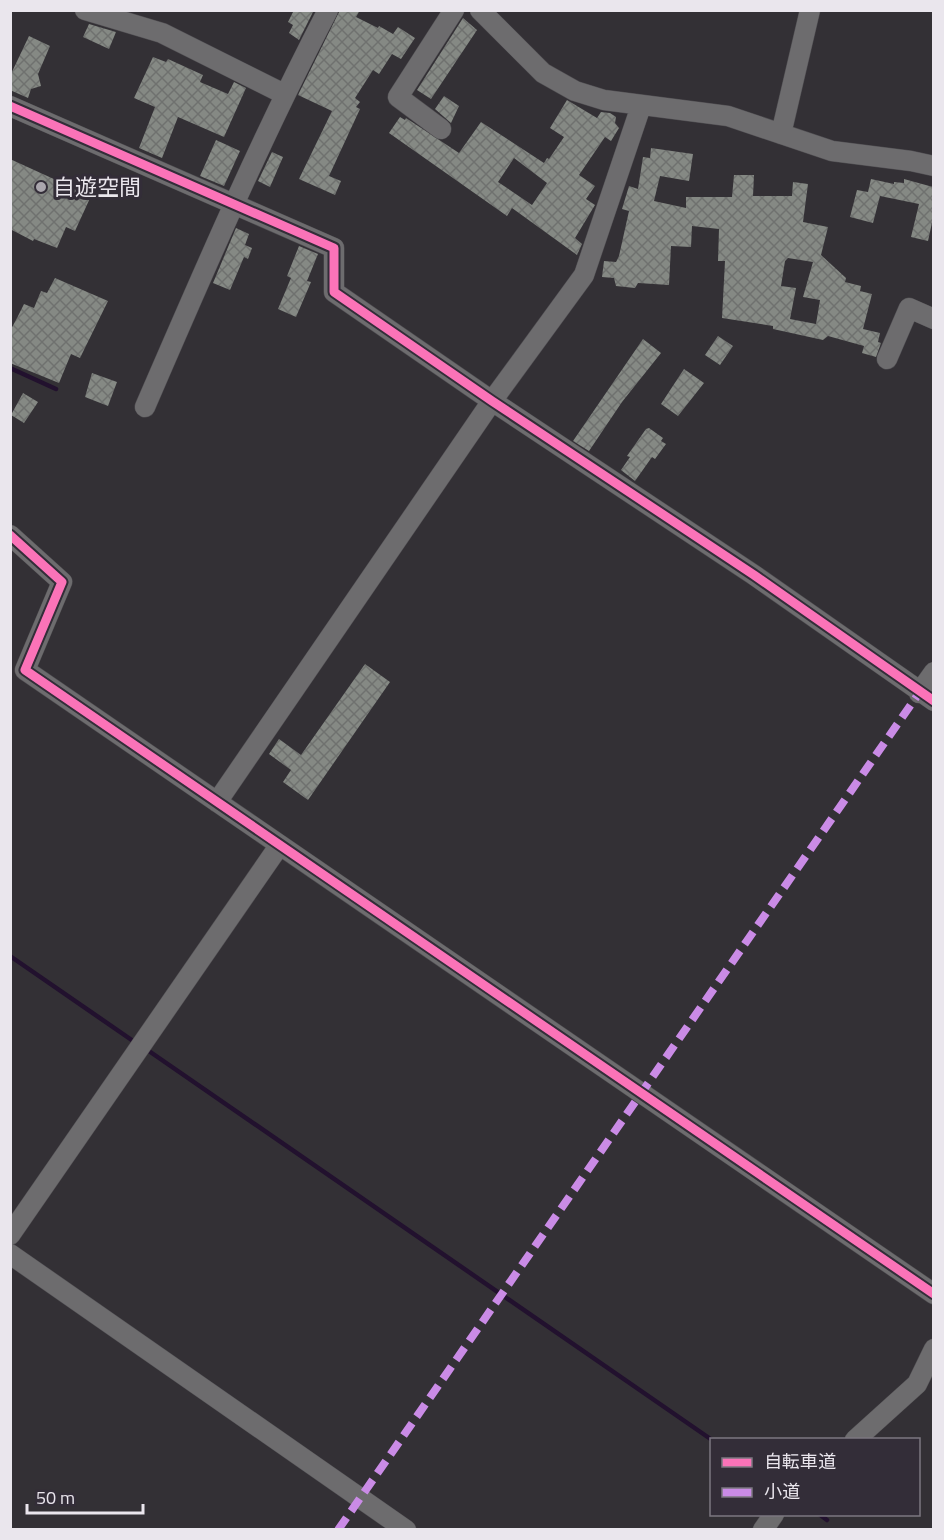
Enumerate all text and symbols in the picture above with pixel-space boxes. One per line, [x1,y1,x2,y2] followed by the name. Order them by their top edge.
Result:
[53,170,141,204] place label: 自遊空間
[34,180,48,194] marker: 自遊空間
[710,1438,920,1516] legend
[764,1448,836,1475] text: 自転車道
[27,1477,142,1515] scale bar
[764,1478,800,1505] text: 小道
[36,1484,75,1511] text: 50 m

